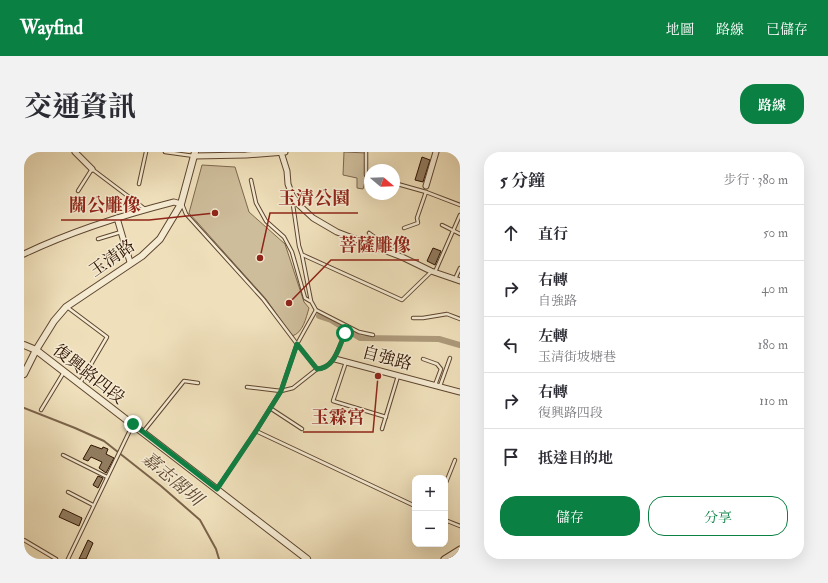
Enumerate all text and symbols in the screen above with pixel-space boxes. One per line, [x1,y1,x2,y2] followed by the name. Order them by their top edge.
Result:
[20,16,83,40] text: Wayfind
[666,21,694,38] text: 地圖
[716,21,744,38] text: 路線
[766,21,808,38] text: 已儲存
[740,84,804,124] button: 路線
[24,90,136,125] text: 交通資訊
[364,164,400,200] north arrow
[500,170,545,191] text: 5 分鐘
[723,172,788,188] text: 步行 · 380 m
[270,183,358,213] callout: 玉清公園
[278,187,350,210] text: 玉清公園
[61,190,149,220] callout: 關公雕像
[69,194,141,217] text: 關公雕像
[500,222,522,244] icon: ahead
[538,225,568,244] text: 直行
[763,225,788,241] text: 50 m
[331,230,419,260] callout: 菩薩雕像
[339,234,411,257] text: 菩薩雕像
[85,235,139,281] street label: 玉清路
[538,271,568,290] text: 右轉
[500,278,522,300] icon: right
[762,281,788,297] text: 40 m
[538,293,577,309] text: 自強路
[336,324,354,342] route start
[538,327,568,346] text: 左轉
[500,334,522,356] icon: left
[758,337,788,353] text: 180 m
[49,340,129,408] street label: 復興路四段
[360,341,414,375] street label: 自強路
[538,349,616,365] text: 玉清街坡塘巷
[538,383,568,402] text: 右轉
[500,390,522,412] icon: right
[759,393,788,409] text: 110 m
[303,402,373,432] callout: 玉霖宮
[538,405,603,421] text: 復興路四段
[311,406,365,429] text: 玉霖宮
[124,415,142,433] route end
[500,446,522,468] icon: arrive
[137,447,209,513] water label: 嘉志閣圳
[538,449,613,468] text: 抵達目的地
[412,475,448,547] map controls
[412,475,448,511] button: +
[500,496,640,536] button: 儲存
[648,496,788,536] button: 分享
[412,511,448,547] button: −

